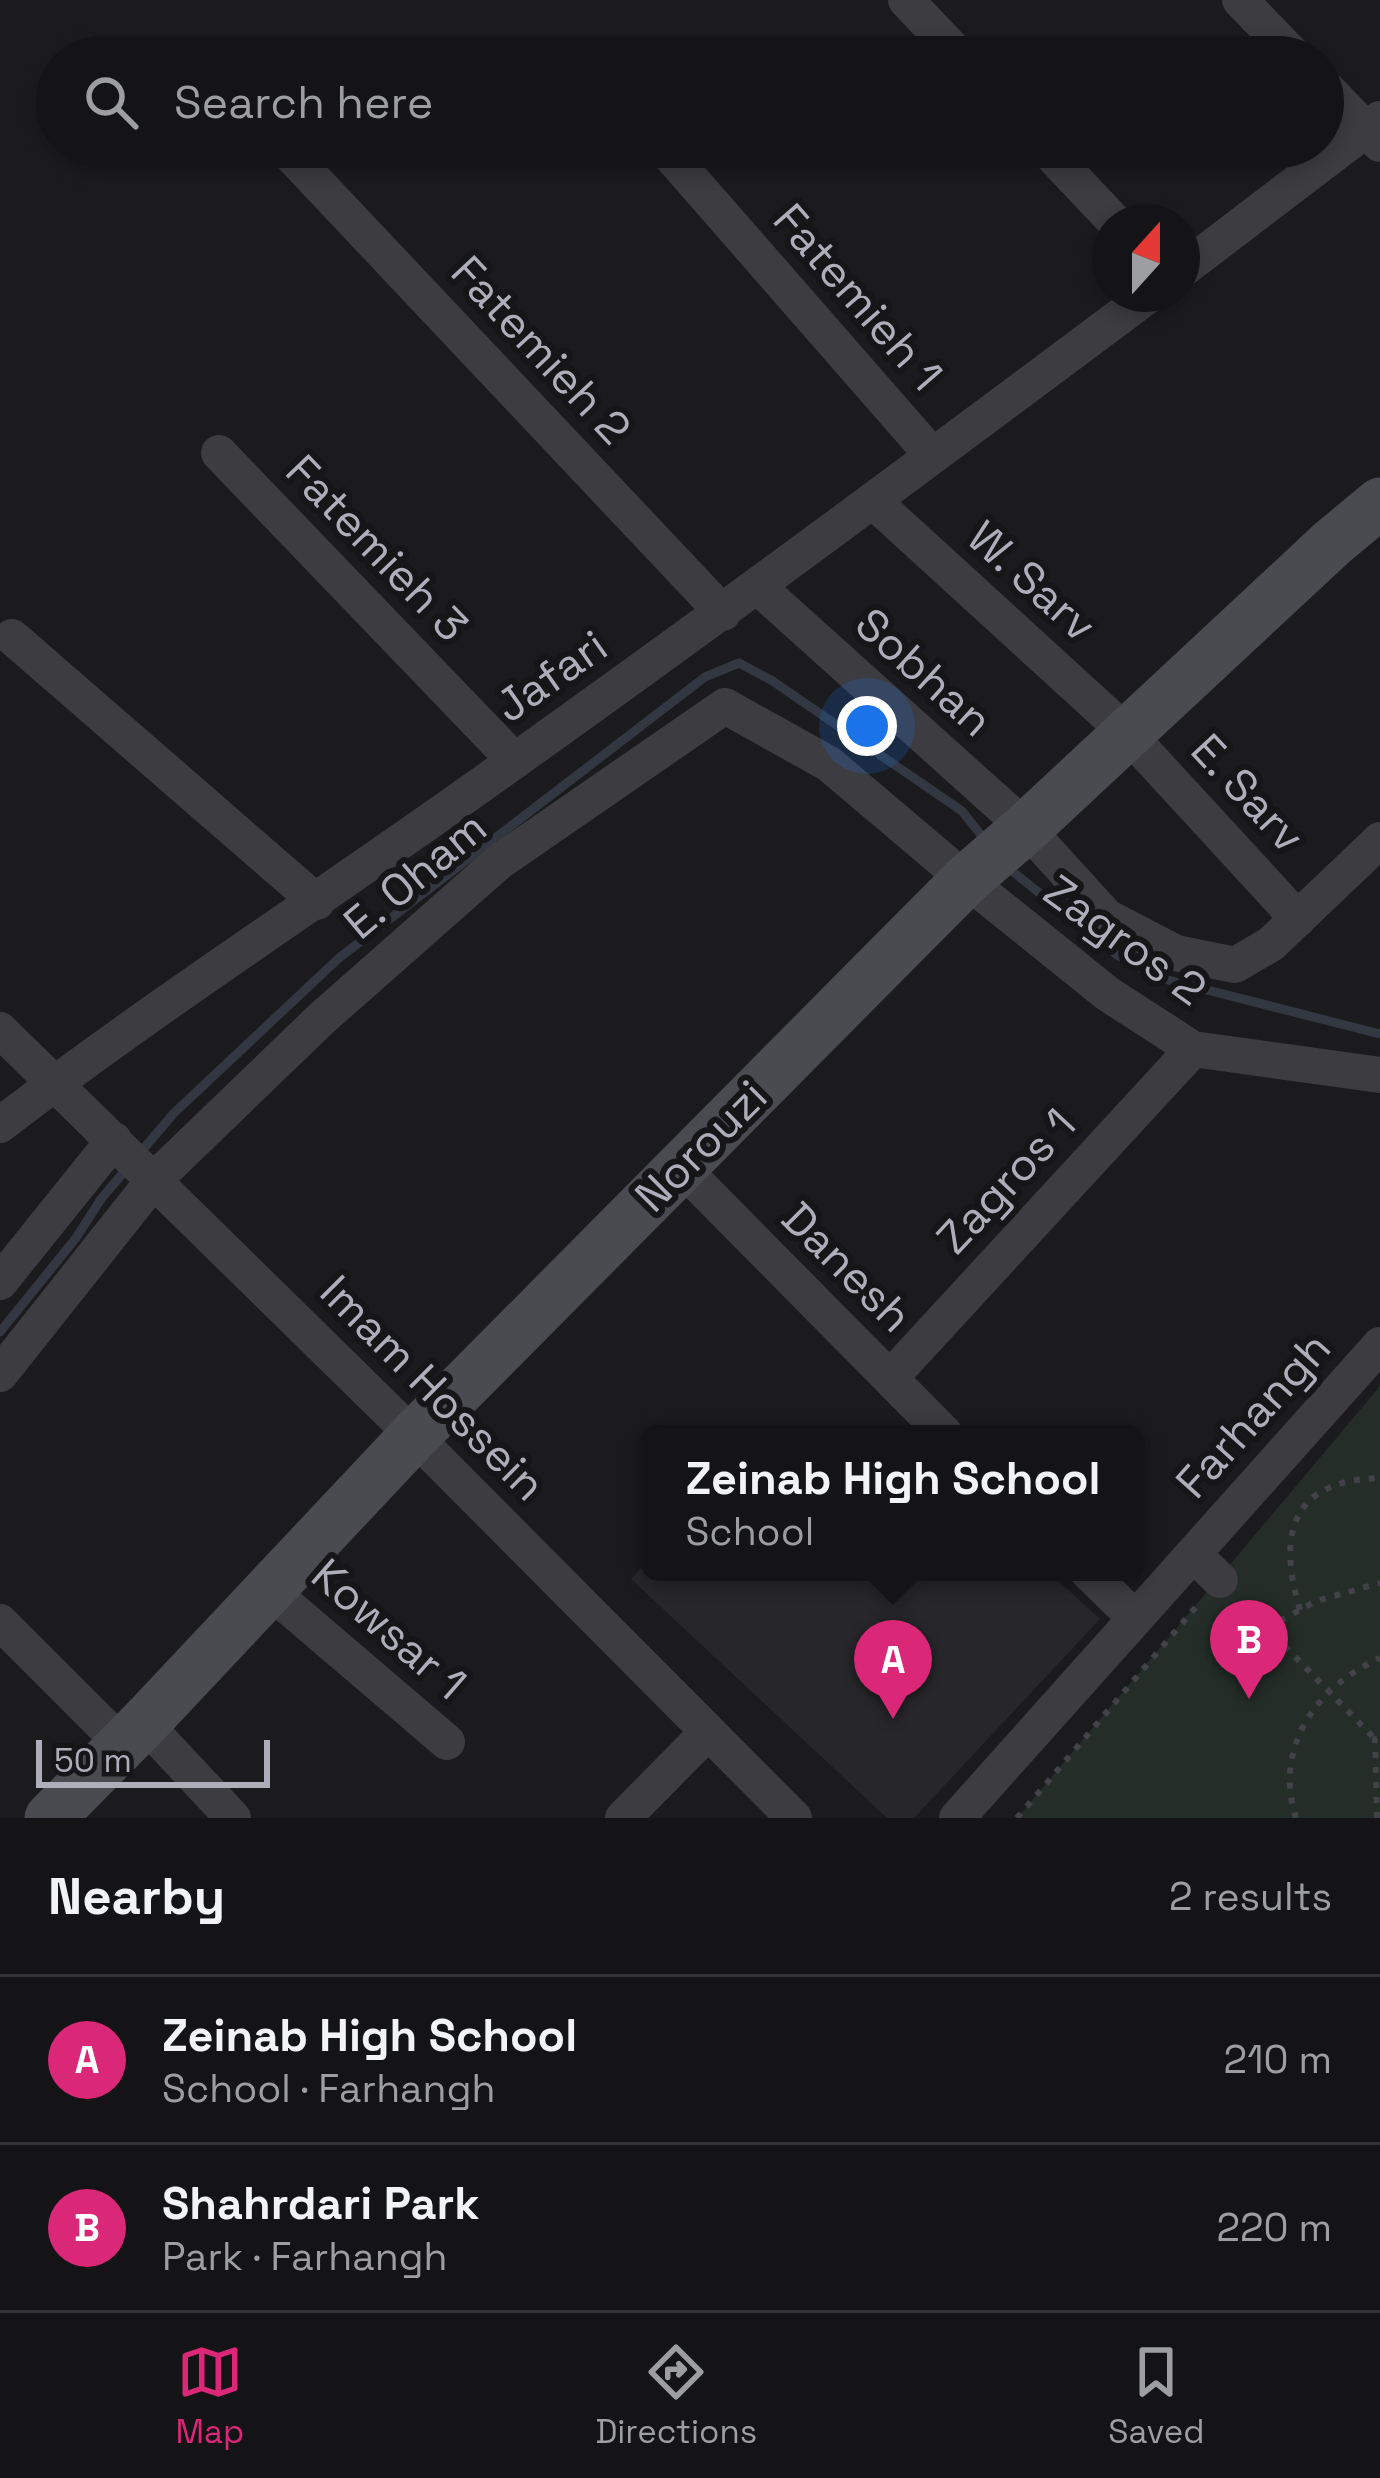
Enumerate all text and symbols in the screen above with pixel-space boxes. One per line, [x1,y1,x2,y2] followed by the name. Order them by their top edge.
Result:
[36,36,1344,168] search box
[78,69,144,135] icon: search
[174,74,433,131] text: Search here
[761,192,955,402] street label: Fatemieh 1
[1092,204,1200,312] north arrow
[439,244,643,456] street label: Fatemieh 2
[274,443,480,653] street label: Fatemieh 3
[956,508,1108,654] street label: W. Sarv
[843,595,1005,749] street label: Sobhan
[484,617,618,735] street label: Jafari
[837,696,897,756] your location
[1179,722,1317,864] street label: E. Sarv
[332,799,498,951] street label: E. Oham
[1033,862,1217,1018] street label: Zagros 2
[623,1068,779,1224] street label: Norouzi
[924,1096,1088,1266] street label: Zagros 1
[770,1190,924,1344] street label: Danesh
[308,1263,558,1513] street label: Imam Hossein
[1163,1320,1343,1510] street label: Farhangh
[641,1425,1145,1581] popup
[685,1450,1101,1507] text: Zeinab High School
[685,1507,814,1556] text: School
[300,1546,478,1712] street label: Kowsar 1
[1210,1600,1288,1699] pin: B
[854,1620,932,1719] pin: A
[36,1734,270,1787] scale bar
[54,1740,132,1782] text: 50 m
[48,1864,225,1929] text: Nearby
[1169,1872,1332,1921] text: 2 results
[162,2007,577,2064] text: Zeinab High School
[75,2035,99,2084] text: A
[1224,2035,1332,2084] text: 210 m
[162,2064,495,2113] text: School · Farhangh
[162,2175,480,2232] text: Shahrdari Park
[74,2203,100,2252] text: B
[1216,2203,1332,2252] text: 220 m
[162,2232,448,2281] text: Park · Farhangh
[176,2339,244,2453] tab: Map
[595,2339,757,2453] tab: Directions
[1108,2339,1204,2453] tab: Saved

